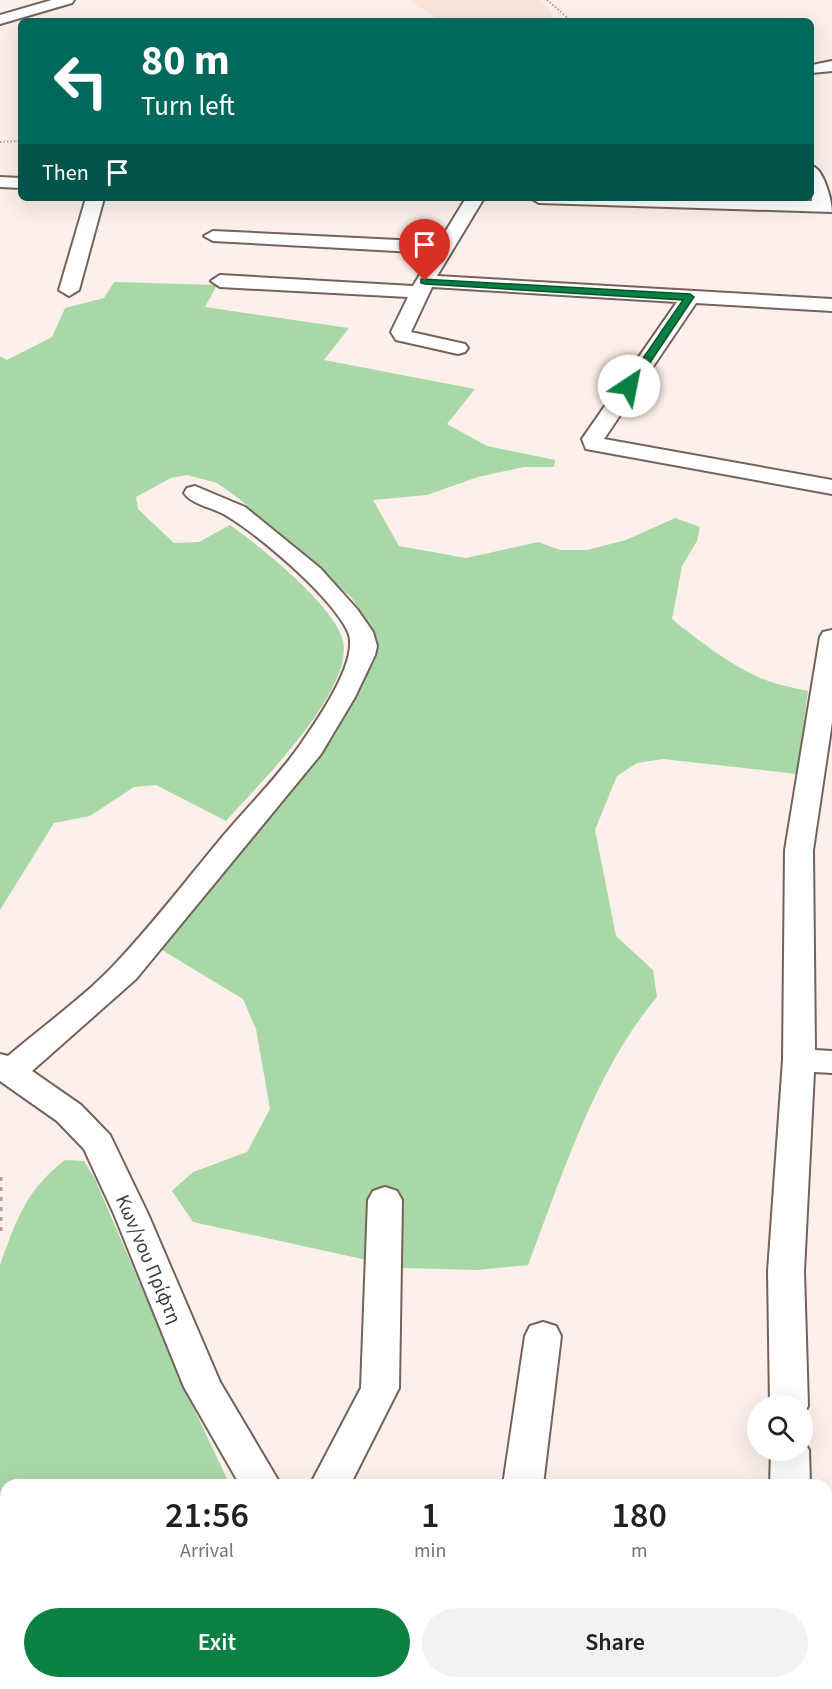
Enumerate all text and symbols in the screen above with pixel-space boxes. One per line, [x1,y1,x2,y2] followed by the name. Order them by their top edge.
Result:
[141,31,230,91] text: 80 m
[42,42,120,120] icon: left
[141,87,235,126] text: Turn left
[101,156,134,189] icon: arrive
[42,157,89,189] text: Then
[399,219,450,281] pin
[408,228,441,261] icon: arrive
[597,354,661,418] position arrow
[108,1190,188,1328] street label: Κων/νου Πρίφτη
[747,1395,813,1461] map controls
[747,1395,813,1461] button: search
[165,1490,249,1541] text: 21:56
[421,1490,439,1541] text: 1
[611,1490,667,1541] text: 180
[180,1537,234,1565] text: Arrival
[414,1537,446,1565] text: min
[631,1537,647,1565] text: m
[24,1608,410,1677] button: Exit
[422,1608,808,1677] button: Share

